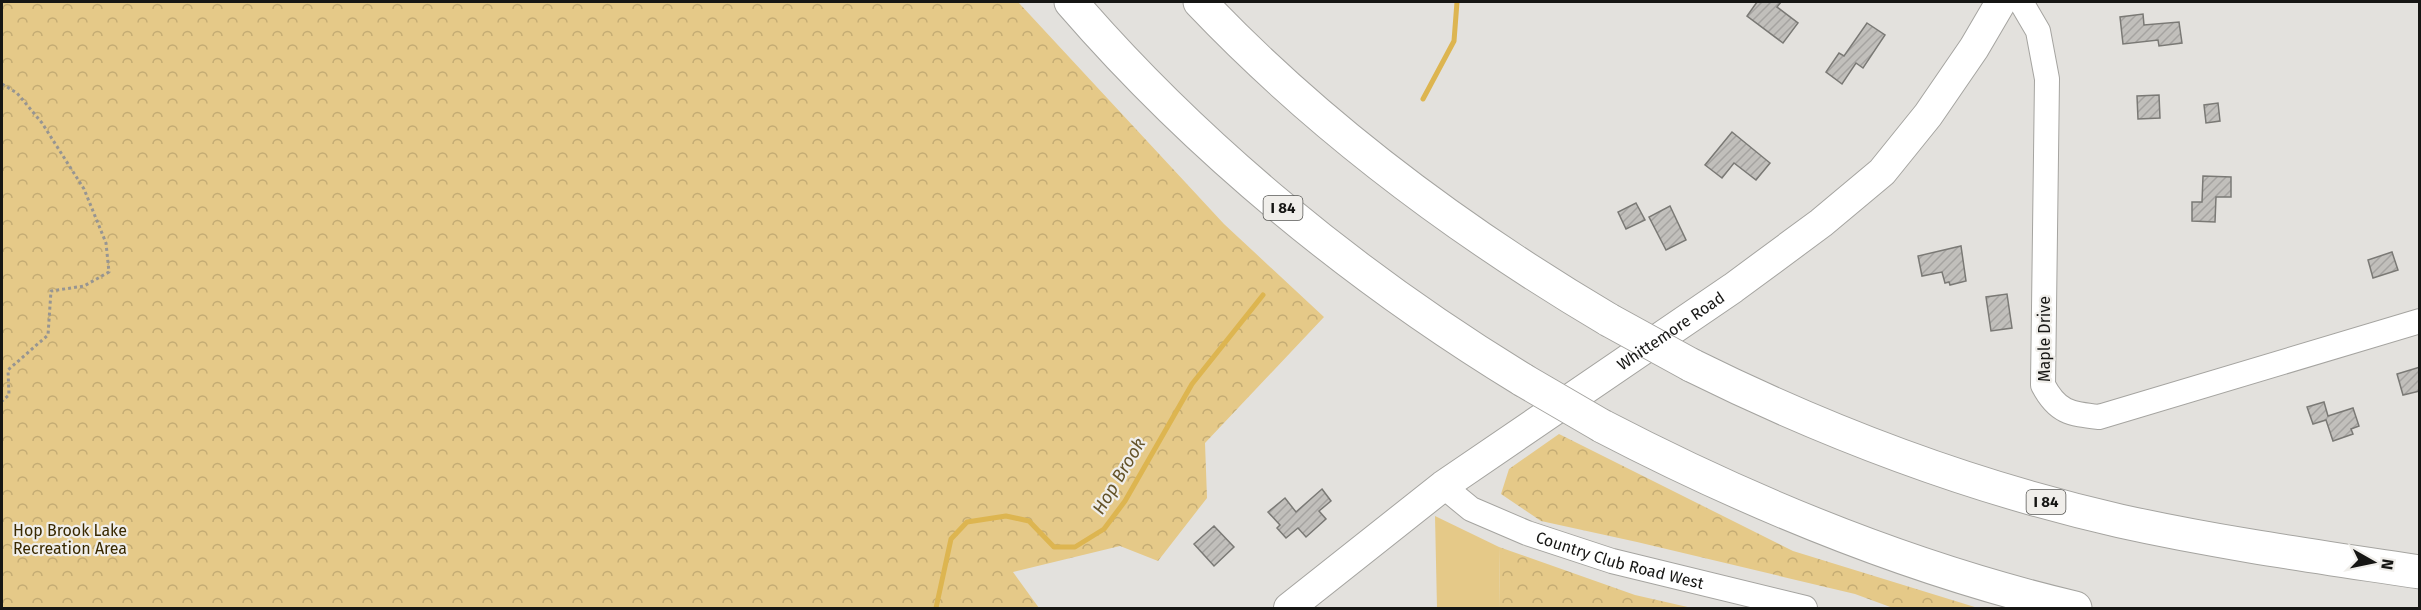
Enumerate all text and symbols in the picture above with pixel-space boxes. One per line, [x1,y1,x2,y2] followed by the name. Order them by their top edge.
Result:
[1264,196,1302,220] road number: I 84
[1613,288,1728,374] street label: Whittemore Road
[2035,296,2054,382] street label: Maple Drive
[1088,434,1151,518] water label: Hop Brook
[2026,490,2066,514] road number: I 84
[13,521,127,558] park label: Hop Brook Lake Recreation Area
[1533,528,1706,593] street label: Country Club Road West
[2343,532,2403,592] north arrow
[2377,558,2398,571] text: N

